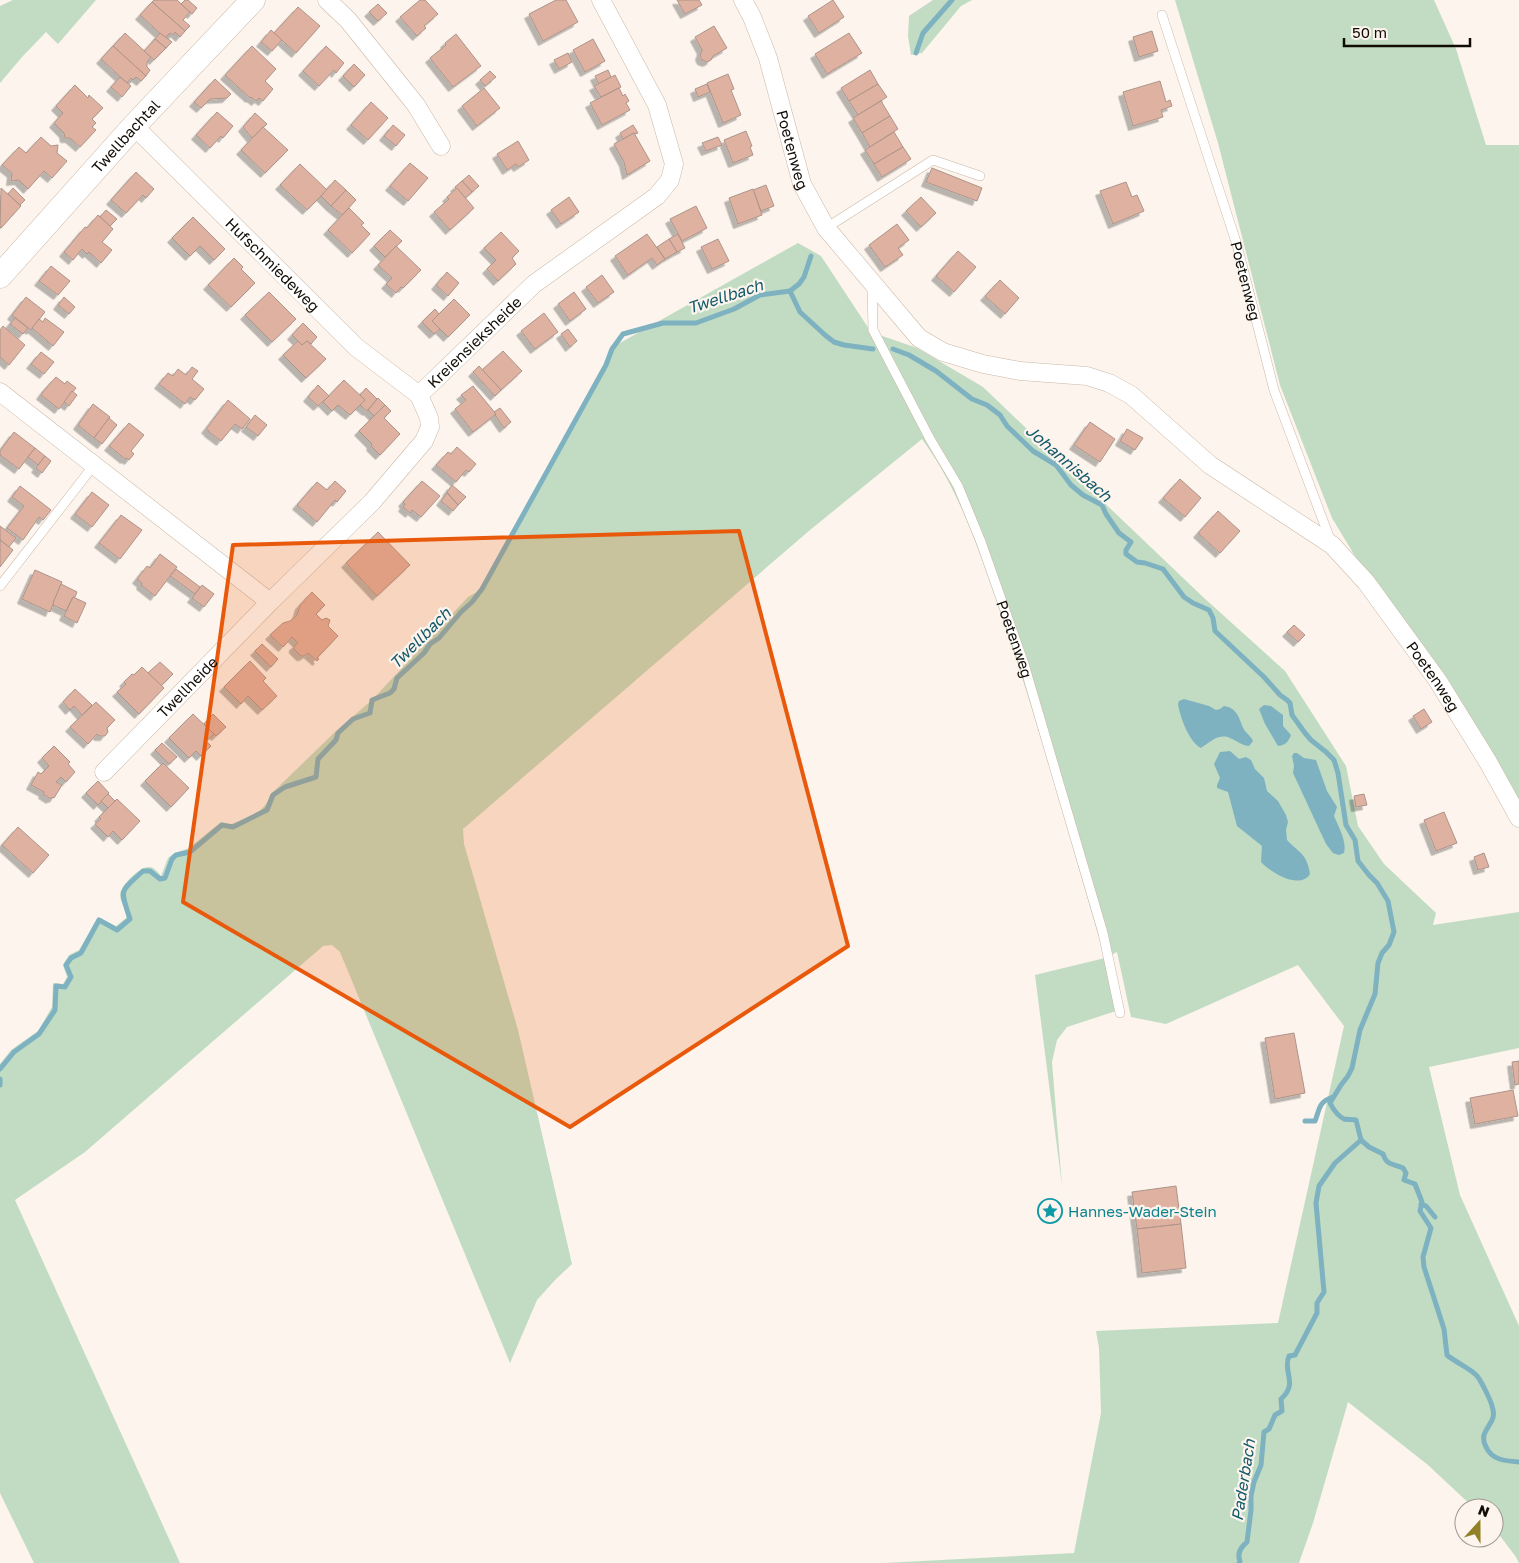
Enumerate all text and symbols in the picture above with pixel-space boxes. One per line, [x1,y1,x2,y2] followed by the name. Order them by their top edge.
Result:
[1344,15,1470,47] scale bar
[1352,23,1387,41] text: 50 m
[88,96,163,176] street label: Twellbachtal
[773,108,812,193] street label: Poetenweg
[222,214,324,315] street label: Hufschmiedeweg
[1227,239,1265,322] street label: Poetenweg
[685,274,766,318] water label: Twellbach
[423,292,525,391] street label: Kreiensieksheide
[1022,420,1117,506] water label: Johannisbach
[993,598,1037,680] street label: Poetenweg
[385,602,456,673] water label: Twellbach
[1403,638,1464,715] street label: Poetenweg
[153,652,221,721] street label: Twellheide
[1037,1198,1063,1224] place icon: Hannes-Wader-Stein
[1068,1202,1217,1220] place label: Hannes-Wader-Stein
[1227,1437,1259,1522] water label: Paderbach
[1454,1498,1504,1548] north arrow
[1476,1501,1492,1520] text: N

